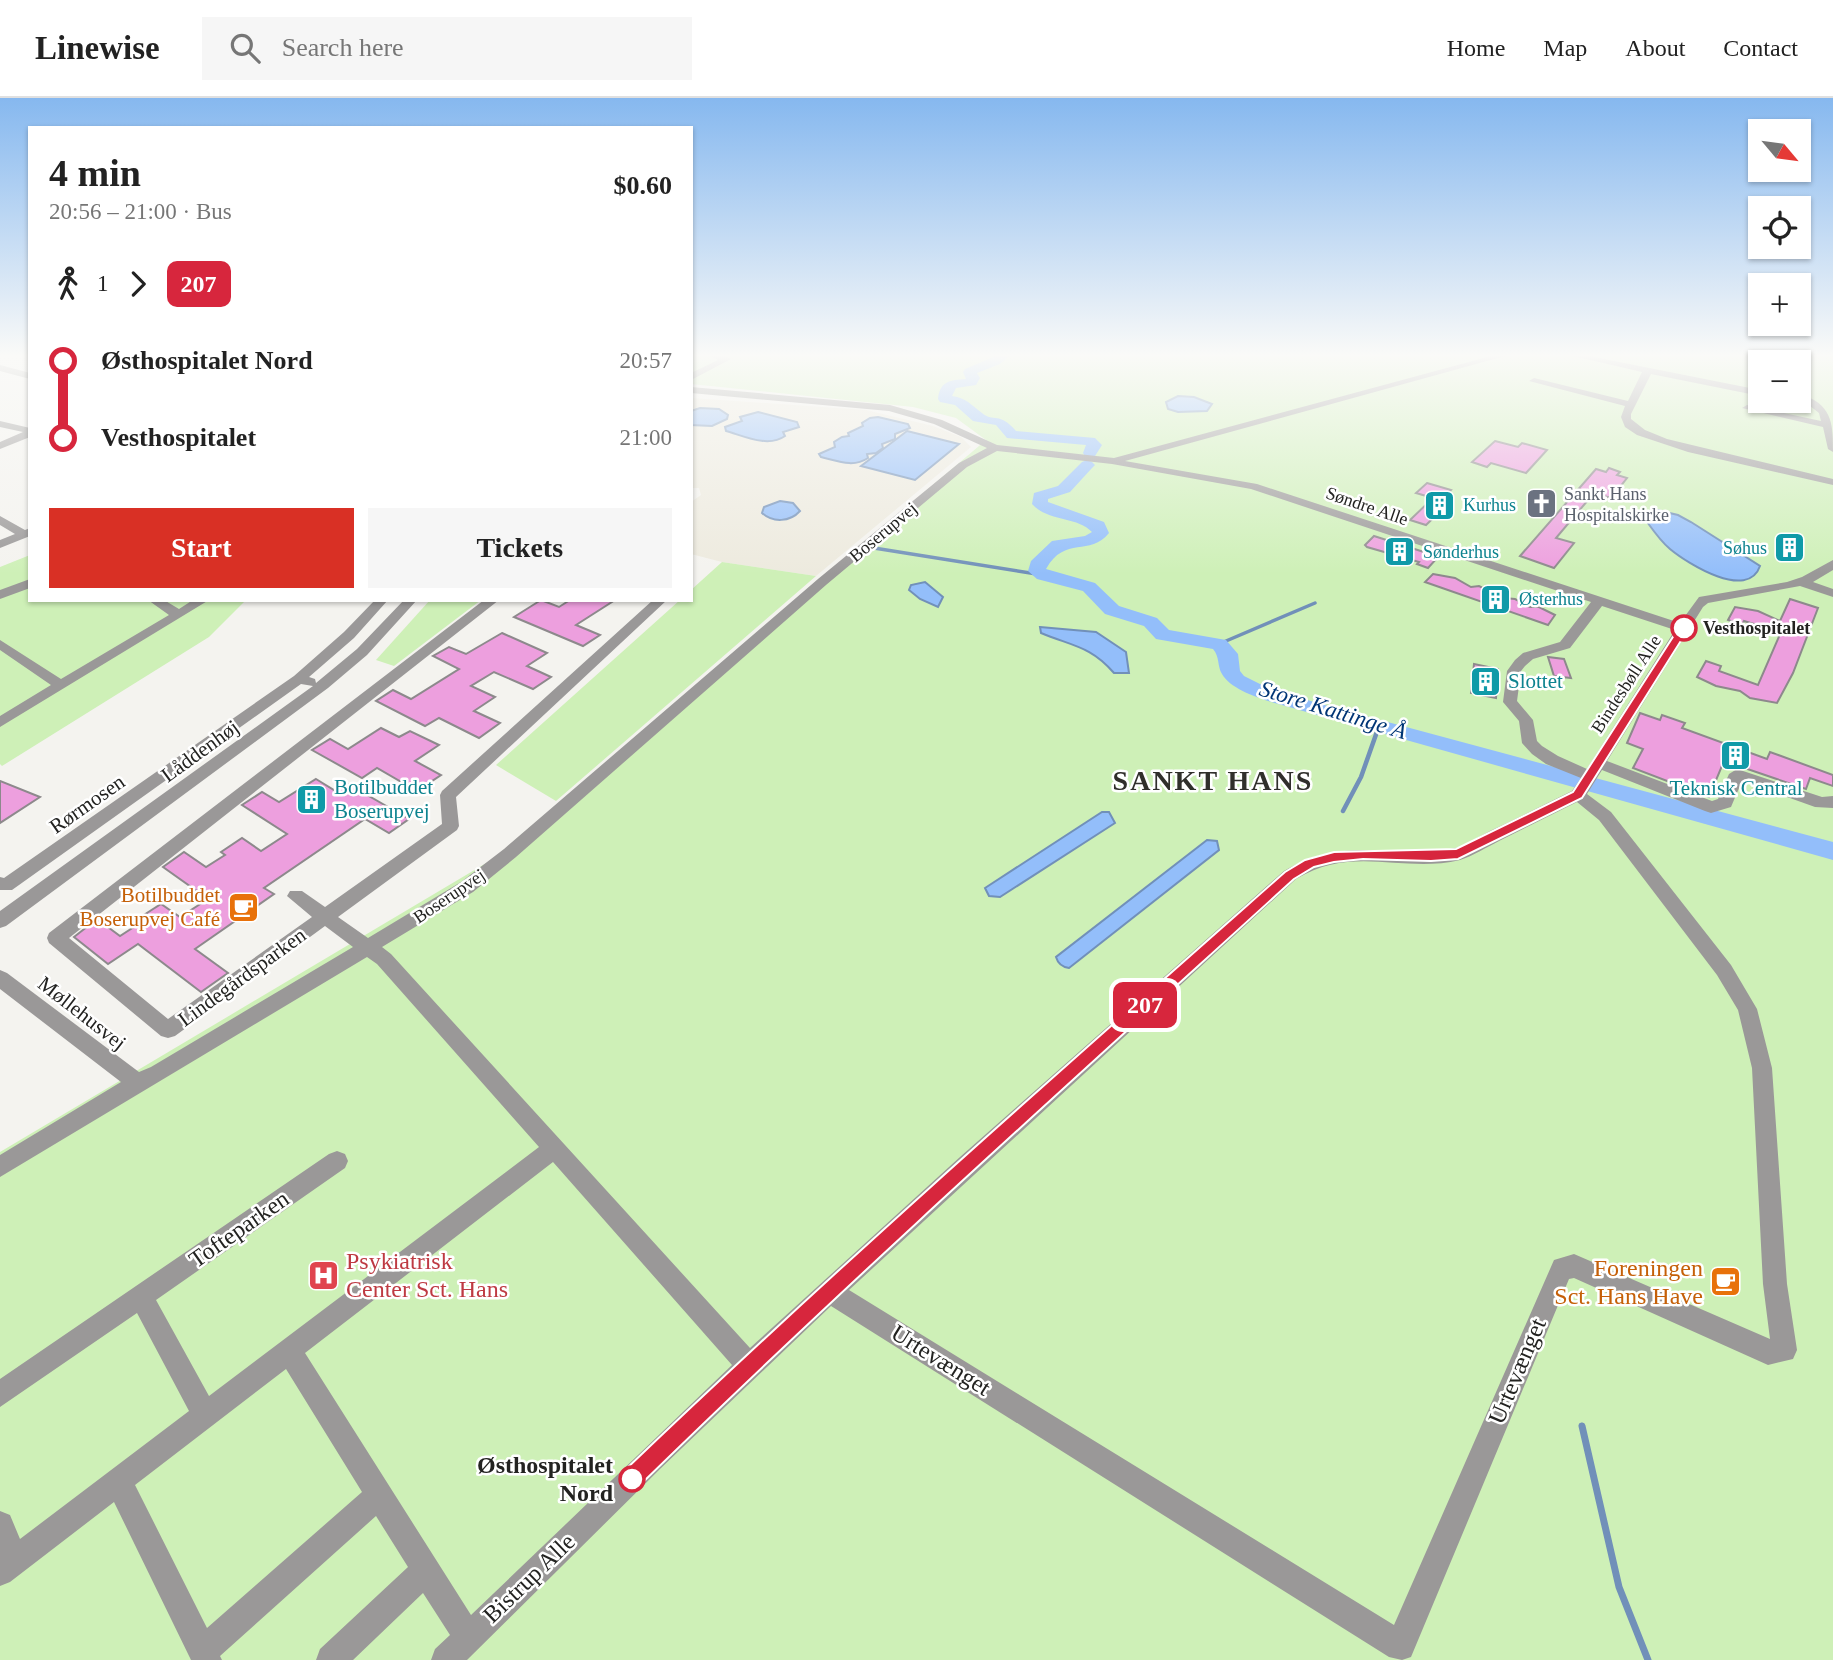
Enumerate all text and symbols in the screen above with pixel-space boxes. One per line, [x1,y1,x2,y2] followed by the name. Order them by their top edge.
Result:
[202,17,692,80] search box
[226,29,264,67] icon: search
[35,30,160,66] text: Linewise
[282,33,404,62] text: Search here
[1447,35,1505,61] text: Home
[1543,35,1587,61] text: Map
[1625,35,1685,61] text: About
[1723,35,1798,61] text: Contact
[1748,119,1811,182] north arrow
[1748,119,1811,413] map controls
[49,152,141,194] text: 4 min
[614,171,672,200] text: $0.60
[1748,196,1811,259] button: locate
[49,199,232,224] text: 20:56 – 21:00 · Bus
[49,265,87,303] icon: walk
[119,265,157,303] icon: forward
[97,271,109,296] text: 1
[181,271,217,297] text: 207
[1748,273,1811,336] button: +
[101,346,313,375] text: Østhospitalet Nord
[620,348,672,373] text: 20:57
[1748,350,1811,413] button: −
[101,423,256,452] text: Vesthospitalet
[620,425,672,450] text: 21:00
[1323,483,1411,529] street label: Søndre Alle
[1564,484,1669,525] place label: Sankt Hans Hospitalskirke
[1524,487,1558,521] church icon: Sankt Hans Hospitalskirke
[1423,488,1457,522] building icon: Kurhus
[1463,495,1516,515] place label: Kurhus
[845,498,921,566] street label: Boserupvej
[49,508,354,588] button: Start
[368,508,672,588] button: Tickets
[1773,531,1807,565] building icon: Søhus
[1383,535,1417,569] building icon: Sønderhus
[1723,538,1767,558] place label: Søhus
[1423,542,1499,562] place label: Sønderhus
[1479,582,1513,616] building icon: Østerhus
[1519,589,1583,609] place label: Østerhus
[1671,615,1697,641] marker: Vesthospitalet
[1703,618,1810,638] place label: Vesthospitalet
[1587,631,1665,737] street label: Bindesbøll Alle
[1468,664,1502,698] building icon: Slottet
[1508,669,1563,693] place label: Slottet
[1256,676,1410,745] water label: Store Kattinge Å
[157,715,243,787] street label: Låddenhøj
[1719,739,1753,773] building icon: Teknisk Central
[1113,765,1313,796] district label: SANKT HANS
[45,769,130,839] street label: Rørmosen
[334,775,433,823] place label: Botilbuddet Boserupvej
[1669,776,1803,800] place label: Teknisk Central
[294,782,328,816] building icon: Botilbuddet Boserupvej
[409,865,489,927] street label: Boserupvej
[79,883,220,931] place label: Botilbuddet Boserupvej Café
[226,890,260,924] cafe icon: Botilbuddet Boserupvej Café
[174,922,311,1031] street label: Lindegårdsparken
[33,971,131,1055] street label: Møllehusvej
[1105,982,1185,1028] line badge: 207
[1127,992,1163,1018] text: 207
[184,1185,294,1273] street label: Tofteparken
[346,1248,508,1302] place label: Psykiatrisk Center Sct. Hans
[1554,1255,1703,1309] place label: Foreningen Sct. Hans Have
[306,1258,340,1292] hospital icon: Psykiatrisk Center Sct. Hans
[1709,1265,1743,1299] cafe icon: Foreningen Sct. Hans Have
[1483,1314,1551,1428] street label: Urtevænget
[887,1319,996,1401] street label: Urtevænget
[477,1452,614,1506] place label: Østhospitalet Nord
[619,1466,645,1492] marker: Østhospitalet Nord
[478,1528,580,1628] street label: Bistrup Alle

